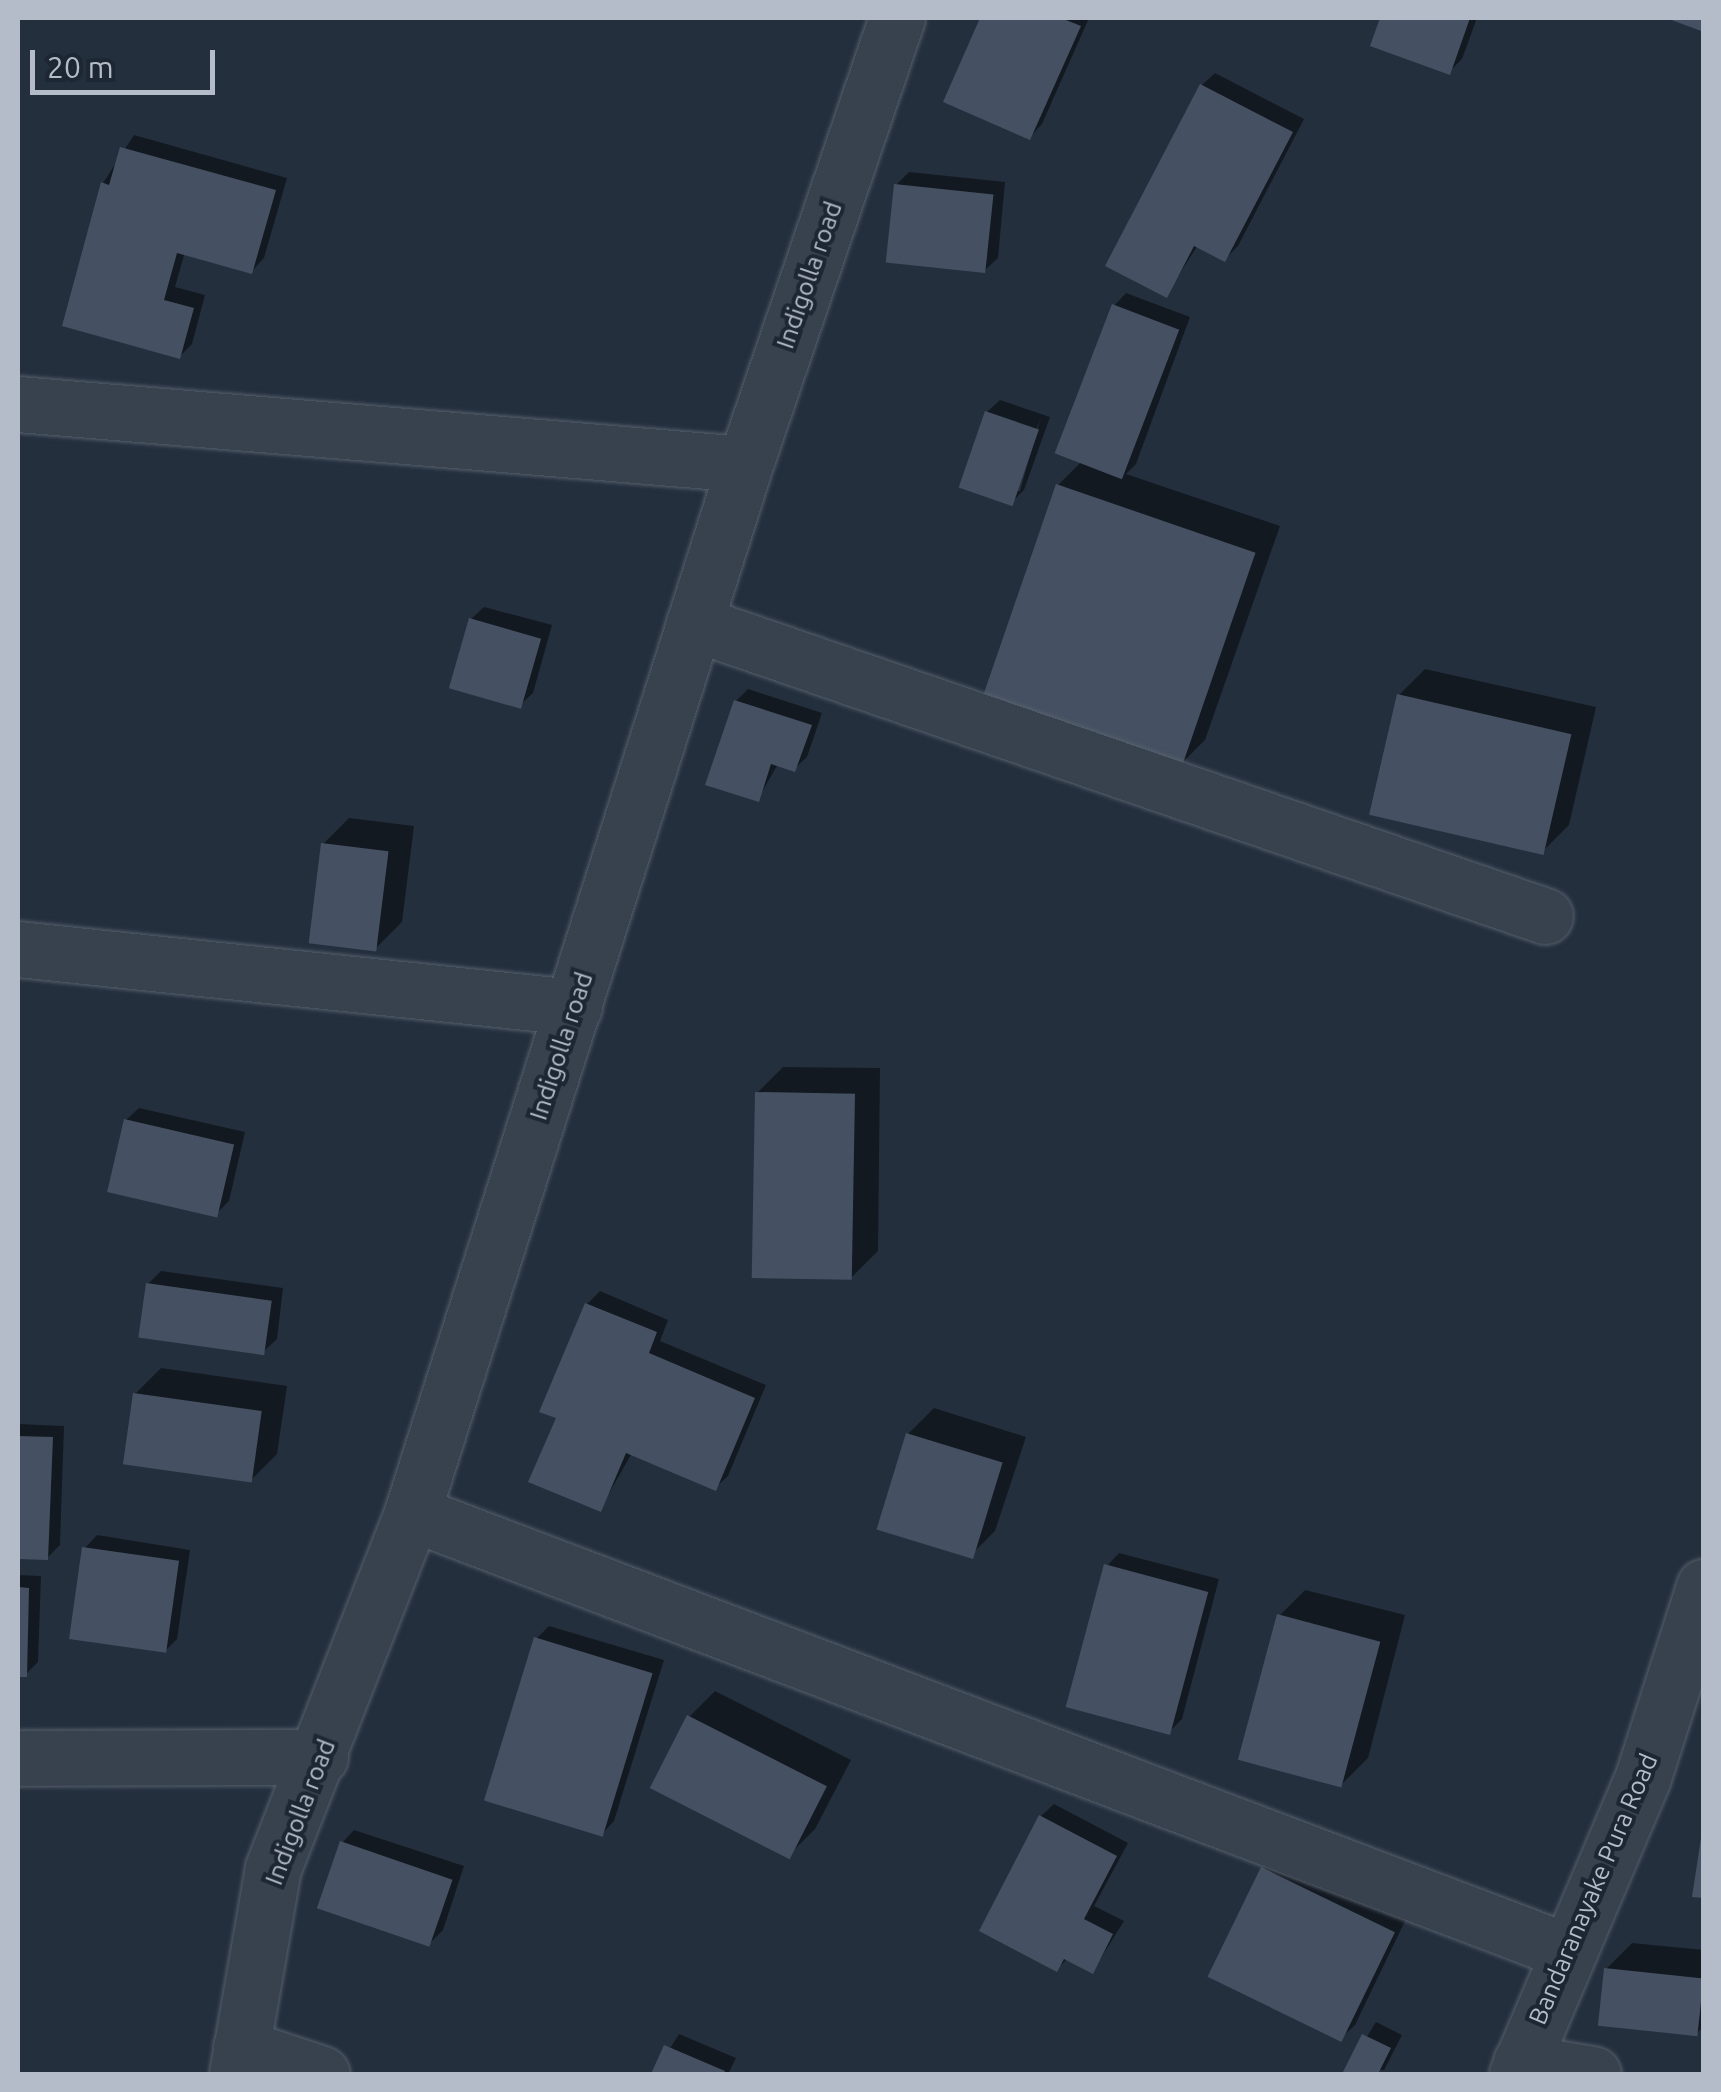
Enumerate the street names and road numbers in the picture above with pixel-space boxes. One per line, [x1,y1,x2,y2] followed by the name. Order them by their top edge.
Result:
[770,197,848,353] street label: Indigolla road
[523,968,599,1124] street label: Indigolla road
[258,1735,342,1889] street label: Indigolla road
[1522,1749,1664,2029] street label: Bandaranayake Pura Road

